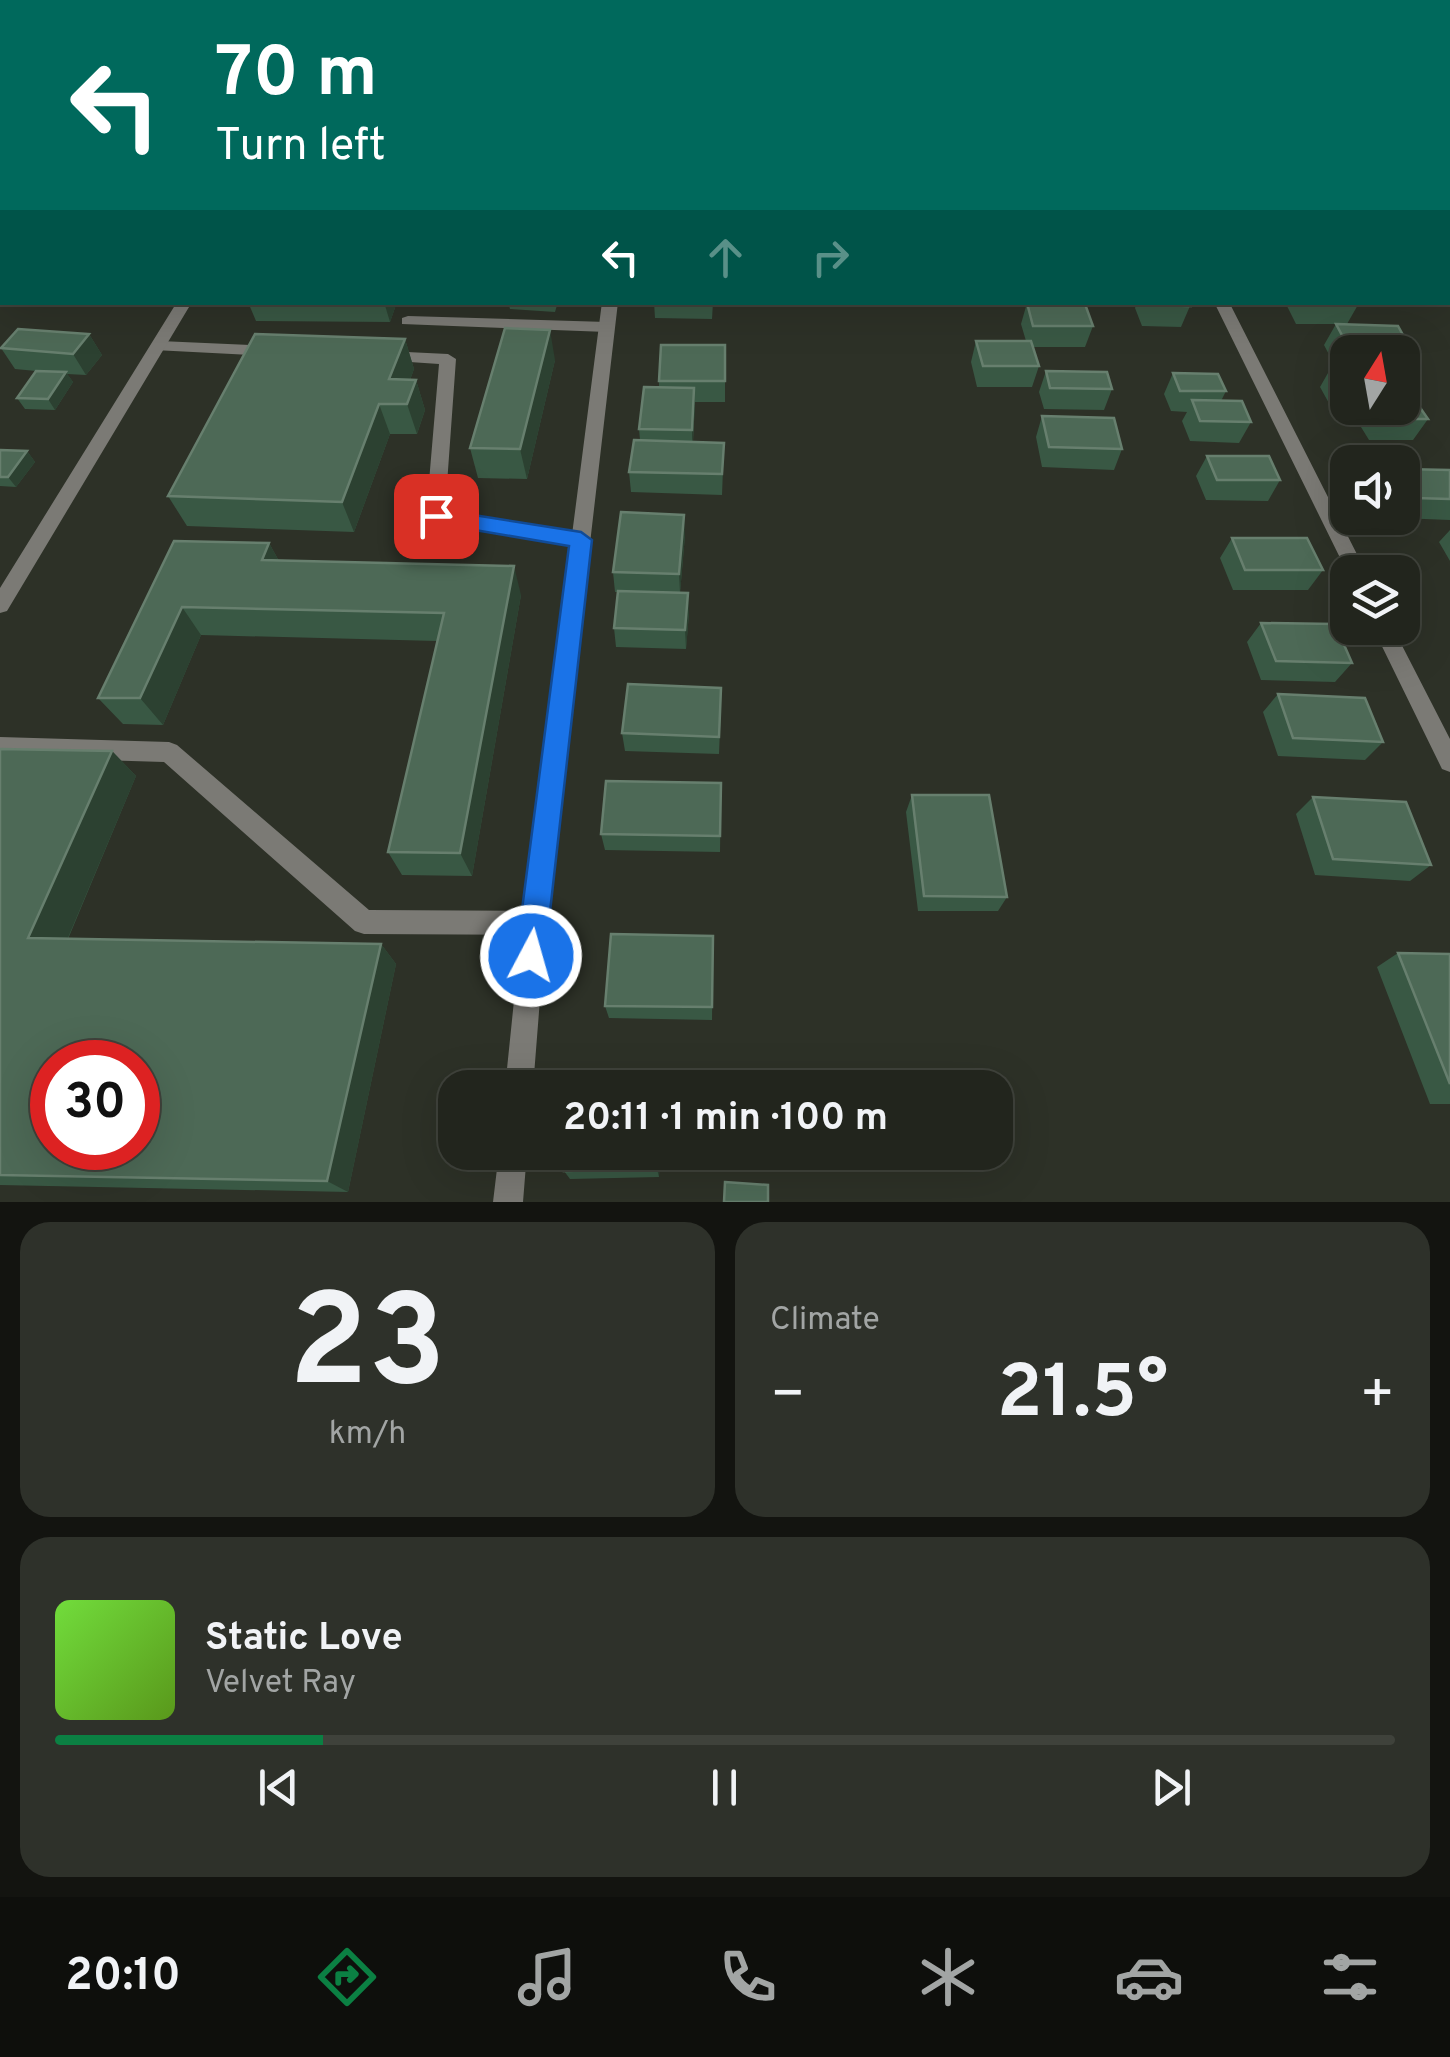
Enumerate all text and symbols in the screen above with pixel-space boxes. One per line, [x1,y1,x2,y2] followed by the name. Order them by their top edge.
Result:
[215,32,378,121] text: 70 m
[50,40,180,170] icon: left
[215,119,386,176] text: Turn left
[593,230,648,285] icon: left
[698,230,753,285] icon: ahead
[803,230,858,285] icon: right
[1330,335,1420,425] north arrow
[1330,335,1420,645] map controls
[1330,445,1420,535] button: sound
[394,474,479,559] pin
[409,489,464,544] icon: arrive
[1330,555,1420,645] button: layers
[479,904,583,1008] position arrow
[30,1040,160,1170] speed limit sign: 30
[563,1095,888,1144] text: 20:11 · 1 min · 100 m
[289,1267,446,1432] text: 23
[770,1301,880,1341] text: Climate
[997,1349,1168,1444] text: 21.5°
[770,1362,805,1432] text: −
[1360,1362,1395,1432] text: +
[329,1415,406,1455] text: km/h
[205,1615,403,1664] text: Static Love
[205,1664,356,1704] text: Velvet Ray
[251,1760,306,1815] icon: previous
[697,1760,752,1815] icon: pause
[1144,1760,1199,1815] icon: next
[312,1942,382,2012] icon: directions
[512,1942,582,2012] icon: music
[713,1942,783,2012] icon: phone
[913,1942,983,2012] icon: climate
[1114,1942,1184,2012] icon: car
[1315,1942,1385,2012] icon: filters
[65,1949,181,2006] text: 20:10

